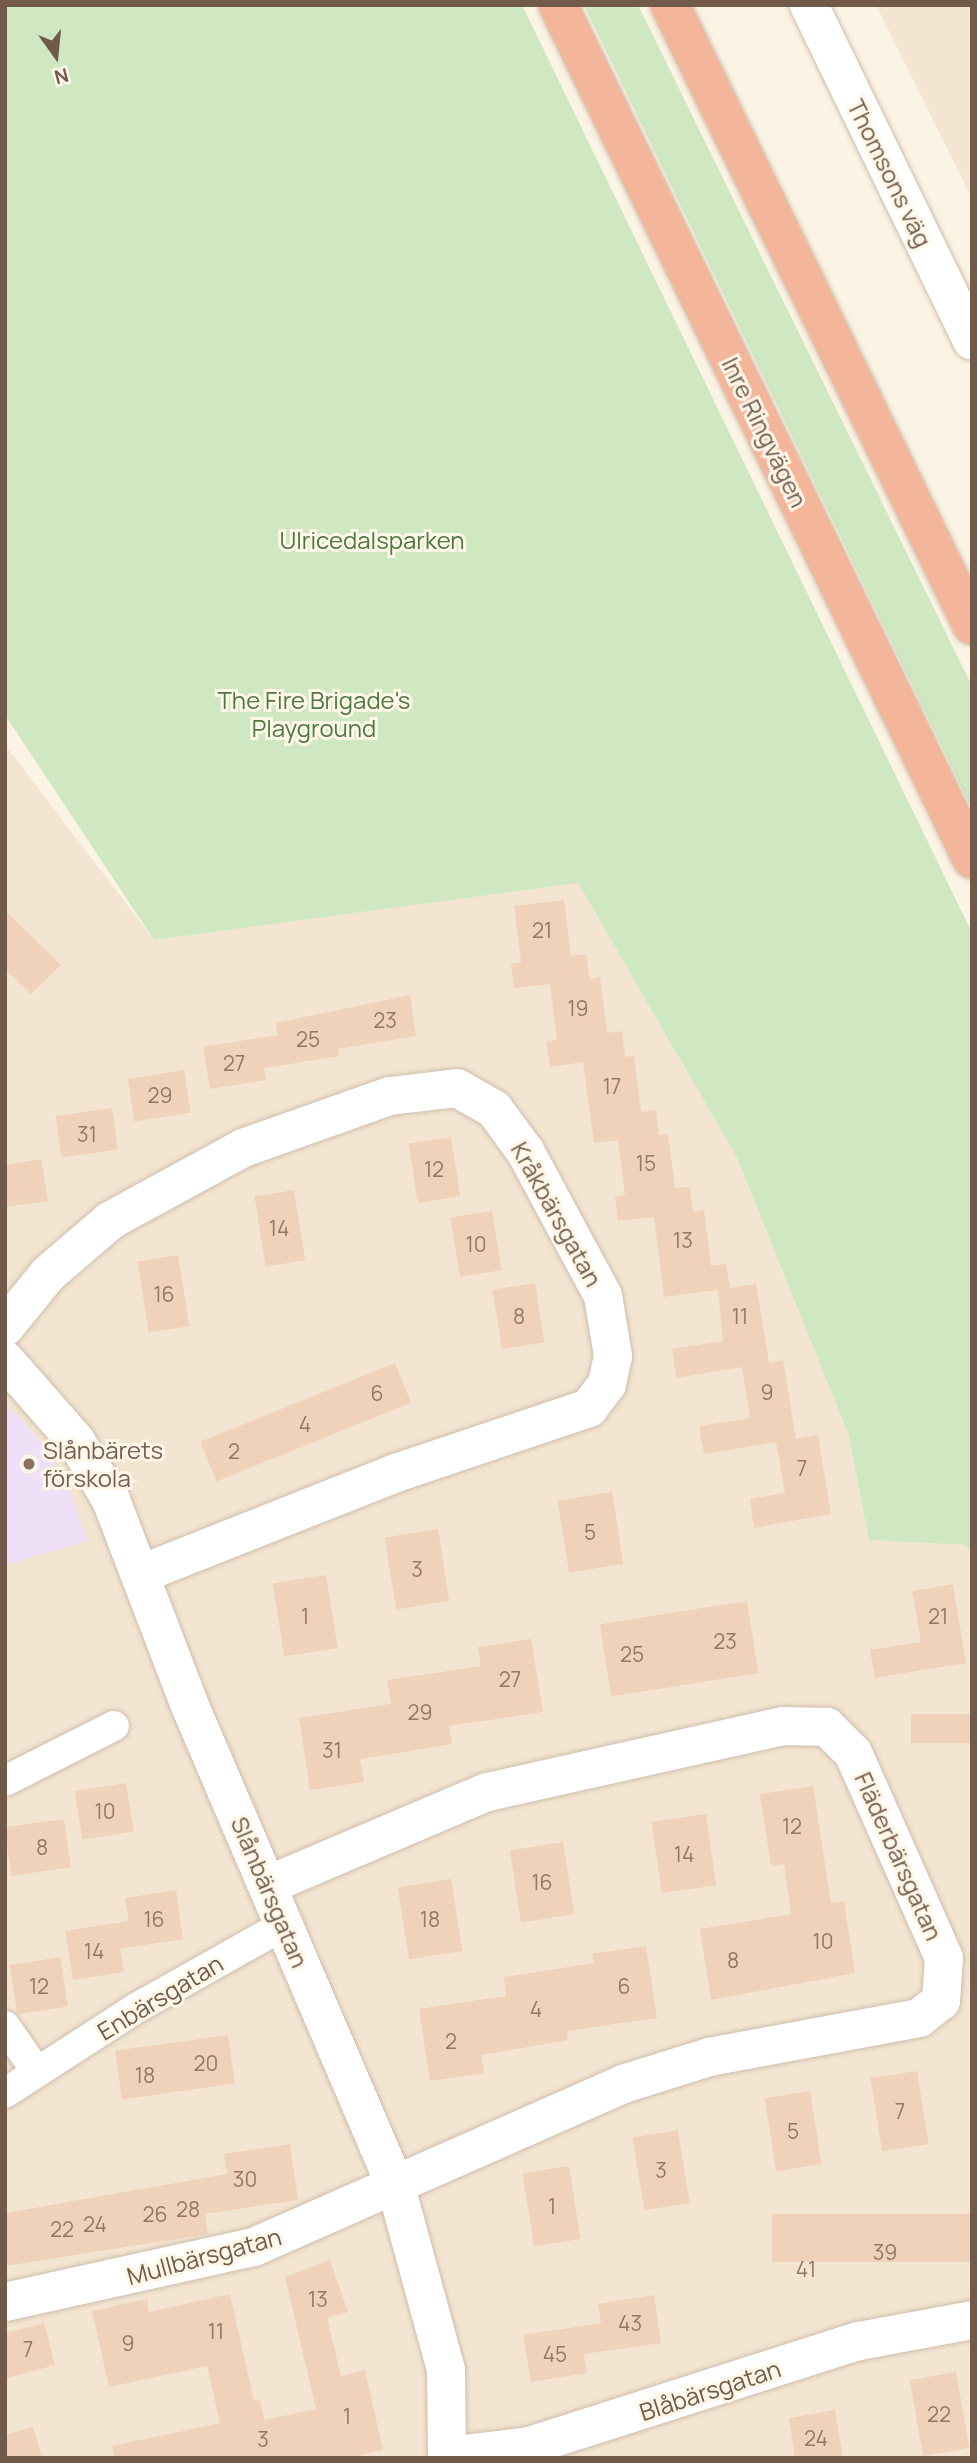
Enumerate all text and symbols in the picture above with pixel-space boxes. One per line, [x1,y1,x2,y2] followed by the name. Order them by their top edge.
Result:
[21,21,91,91] north arrow
[51,62,71,91] text: N
[842,95,938,251] street label: Thomsons väg
[716,352,814,512] street label: Inre Ringvägen
[279,526,465,554] park label: Ulricedalsparken
[218,686,410,742] park label: The Fire Brigade's Playground
[532,917,552,943] house number: 21
[567,995,589,1021] house number: 19
[373,1007,397,1033] house number: 23
[296,1026,320,1052] house number: 25
[223,1050,245,1076] house number: 27
[603,1073,621,1099] house number: 17
[147,1082,173,1108] house number: 29
[77,1121,97,1147] house number: 31
[505,1137,609,1291] street label: Kråkbärsgatan
[636,1150,656,1176] house number: 15
[424,1156,444,1182] house number: 12
[269,1215,289,1241] house number: 14
[673,1227,693,1253] house number: 13
[466,1231,486,1257] house number: 10
[153,1281,175,1307] house number: 16
[513,1303,525,1329] house number: 8
[732,1303,748,1329] house number: 11
[760,1379,774,1405] house number: 9
[370,1380,384,1406] house number: 6
[299,1411,311,1437] house number: 4
[43,1436,163,1492] place label: Slånbärets förskola
[228,1438,240,1464] house number: 2
[797,1455,807,1481] house number: 7
[21,1456,37,1472] marker: Slånbärets förskola
[584,1519,596,1545] house number: 5
[411,1556,423,1582] house number: 3
[301,1603,309,1629] house number: 1
[928,1603,948,1629] house number: 21
[713,1628,737,1654] house number: 23
[620,1641,644,1667] house number: 25
[499,1666,521,1692] house number: 27
[407,1699,433,1725] house number: 29
[322,1737,342,1763] house number: 31
[849,1767,949,1945] street label: Fläderbärsgatan
[95,1798,115,1824] house number: 10
[225,1812,315,1972] street label: Slånbärsgatan
[782,1813,802,1839] house number: 12
[36,1834,48,1860] house number: 8
[674,1841,694,1867] house number: 14
[531,1869,553,1895] house number: 16
[143,1906,165,1932] house number: 16
[420,1906,440,1932] house number: 18
[813,1928,833,1954] house number: 10
[84,1938,104,1964] house number: 14
[727,1947,739,1973] house number: 8
[92,1948,228,2046] street label: Enbärsgatan
[29,1973,49,1999] house number: 12
[617,1973,631,1999] house number: 6
[530,1996,542,2022] house number: 4
[445,2028,457,2054] house number: 2
[194,2050,218,2076] house number: 20
[135,2062,155,2088] house number: 18
[895,2098,905,2124] house number: 7
[787,2118,799,2144] house number: 5
[655,2157,667,2183] house number: 3
[233,2166,257,2192] house number: 30
[548,2193,556,2219] house number: 1
[176,2196,200,2222] house number: 28
[142,2201,168,2227] house number: 26
[83,2211,107,2237] house number: 24
[50,2216,74,2242] house number: 22
[124,2222,284,2290] street label: Mullbärsgatan
[873,2239,897,2265] house number: 39
[796,2256,816,2282] house number: 41
[308,2286,328,2312] house number: 13
[618,2310,642,2336] house number: 43
[208,2318,224,2344] house number: 11
[121,2330,135,2356] house number: 9
[23,2336,33,2362] house number: 7
[543,2341,567,2367] house number: 45
[636,2354,784,2426] street label: Blåbärsgatan
[927,2401,951,2427] house number: 22
[343,2403,351,2429] house number: 1
[804,2425,828,2451] house number: 24
[257,2426,269,2452] house number: 3

